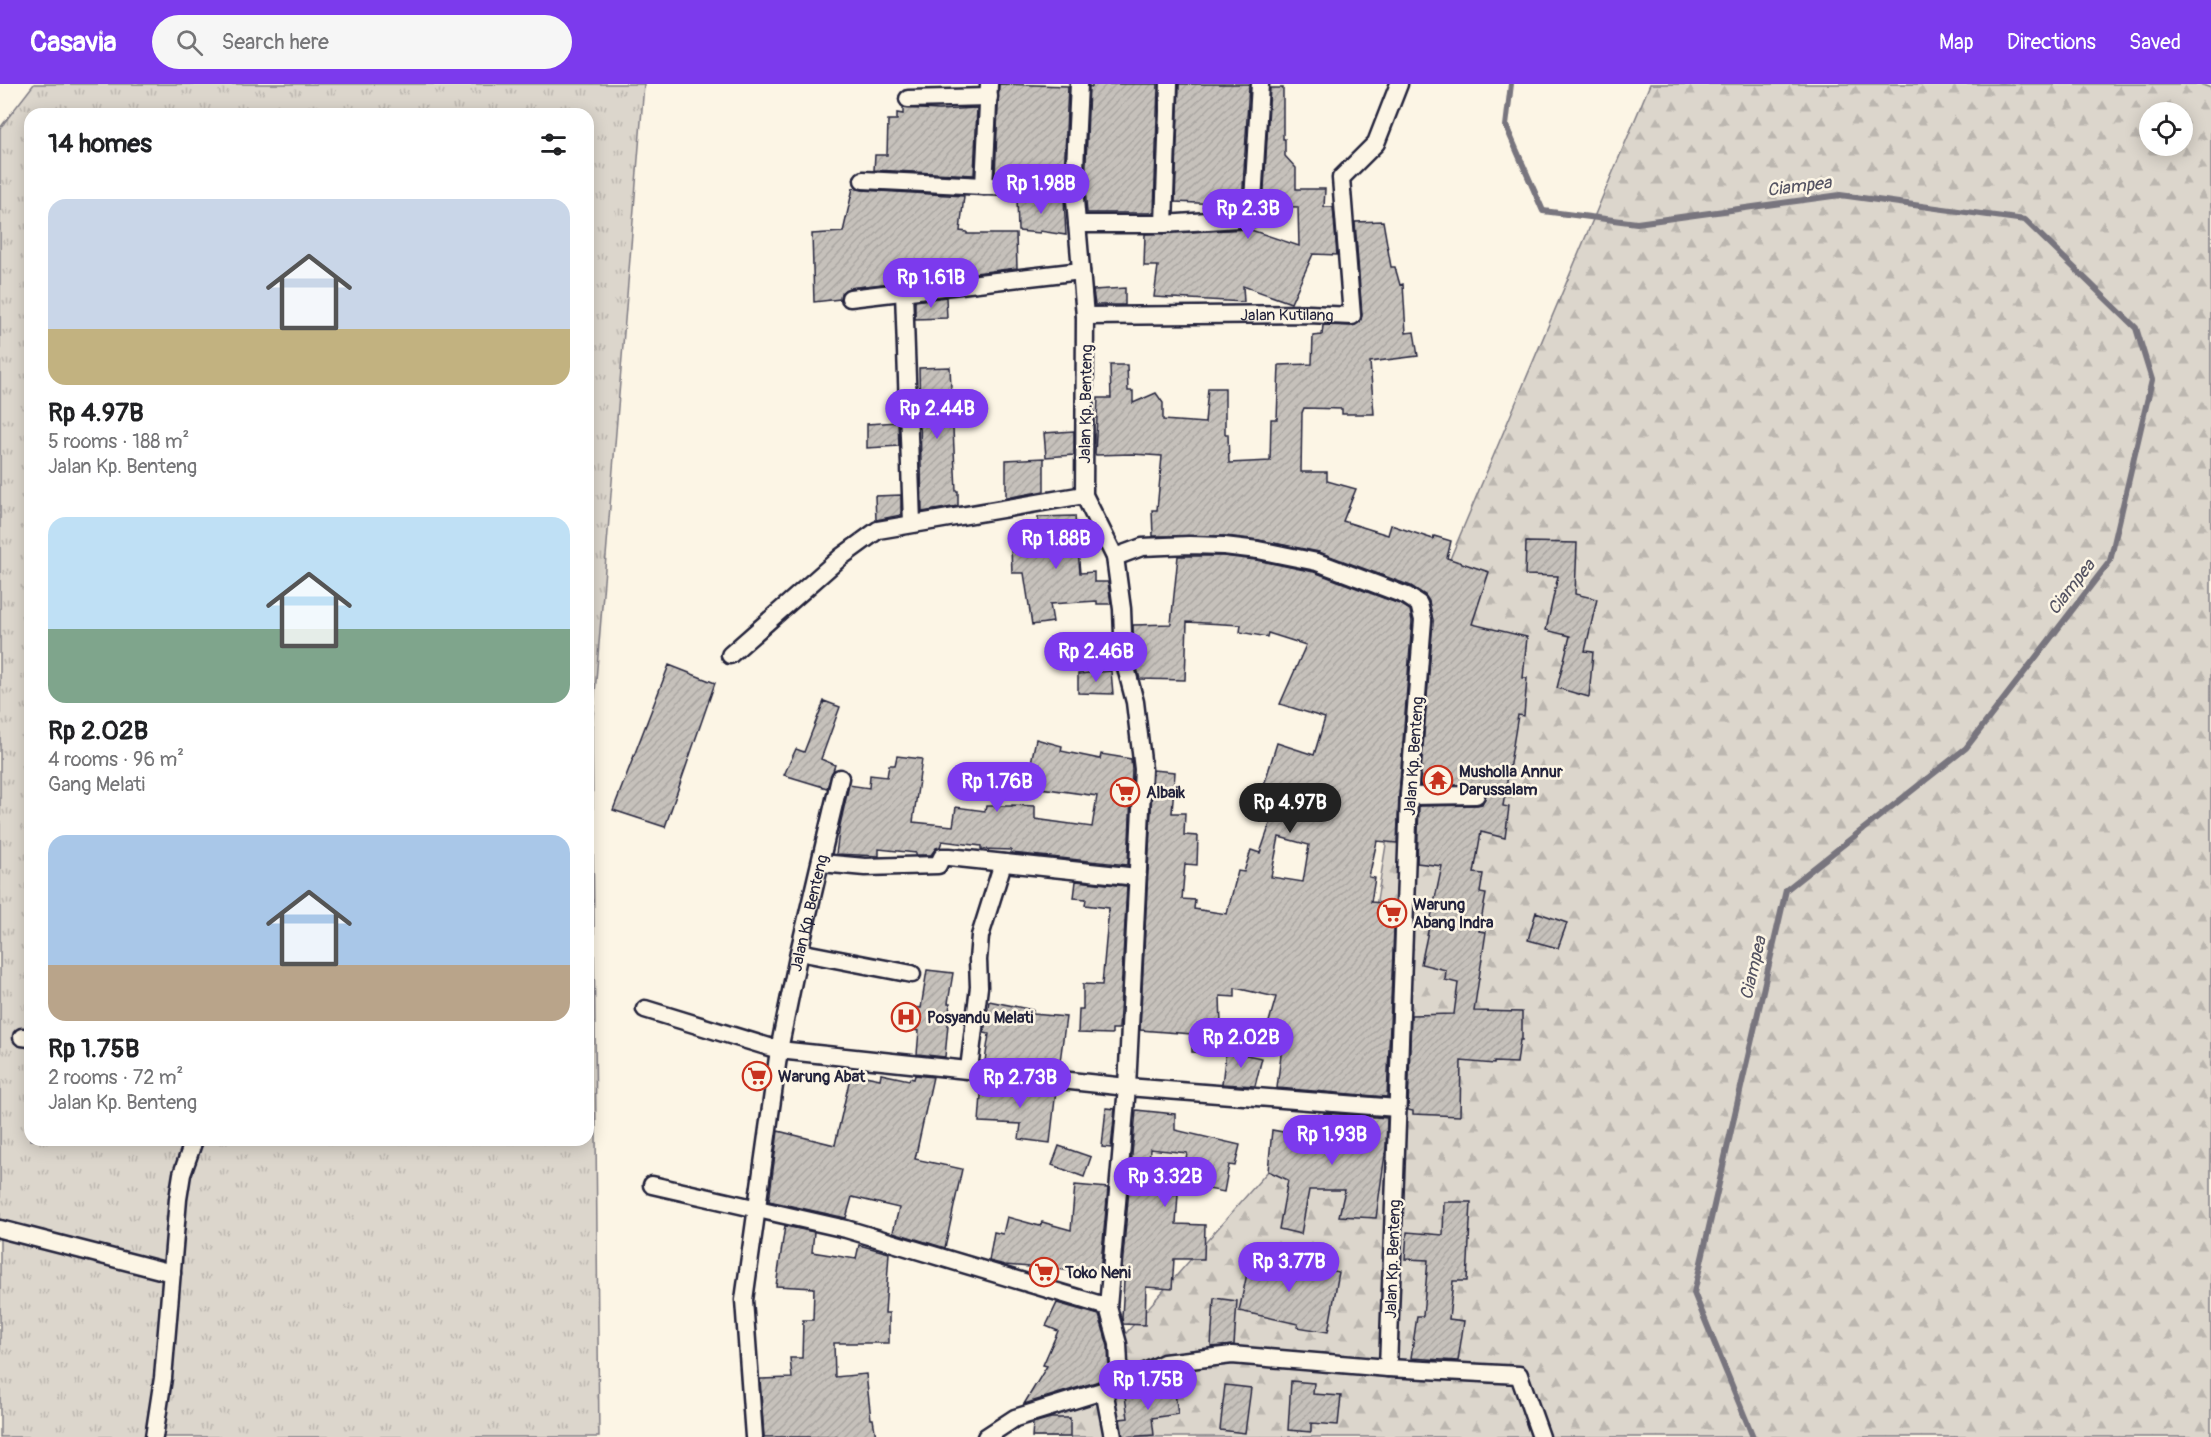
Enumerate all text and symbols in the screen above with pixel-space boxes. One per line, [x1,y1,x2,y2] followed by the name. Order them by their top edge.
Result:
[152,15,572,69] search box
[30,25,116,60] text: Casavia
[173,26,206,59] icon: search
[221,28,329,56] text: Search here
[1939,29,1974,56] text: Map
[2007,29,2096,56] text: Directions
[2129,29,2181,56] text: Saved
[2139,102,2193,156] map controls
[2139,102,2193,156] button: locate
[48,128,152,160] text: 14 homes
[537,128,570,161] icon: filters
[979,164,1103,215] pin: Rp 1.98B
[1006,171,1076,196] text: Rp 1.98B
[1766,171,1834,202] water label: Ciampea
[1193,189,1303,240] pin: Rp 2.3B
[1216,196,1280,221] text: Rp 2.3B
[255,238,363,346] icon: home
[869,258,993,309] pin: Rp 1.61B
[897,265,965,290] text: Rp 1.61B
[1240,305,1334,326] street label: Jalan Kutilang
[1075,344,1097,464] street label: Jalan Kp. Benteng
[875,389,999,440] pin: Rp 2.44B
[899,396,975,421] text: Rp 2.44B
[48,397,144,429] text: Rp 4.97B
[48,429,189,454] text: 5 rooms · 188 m²
[48,454,197,479] text: Jalan Kp. Benteng
[994,519,1118,570] pin: Rp 1.88B
[1021,526,1091,551] text: Rp 1.88B
[2043,554,2101,620] water label: Ciampea
[255,556,363,664] icon: home
[1034,632,1158,683] pin: Rp 2.46B
[1058,639,1134,664] text: Rp 2.46B
[1400,696,1428,816] street label: Jalan Kp. Benteng
[48,715,148,747] text: Rp 2.02B
[48,747,184,772] text: 4 rooms · 96 m²
[935,762,1059,813] pin: Rp 1.76B
[1459,762,1563,800] place label: Musholla Annur Darussalam
[1422,764,1454,796] temple icon: Musholla Annur Darussalam
[961,769,1033,794] text: Rp 1.76B
[48,772,145,797] text: Gang Melati
[1109,776,1141,808] supermarket icon: Albaik
[1146,783,1185,803] place label: Albaik
[1228,783,1352,834] pin: Rp 4.97B
[1253,790,1327,815] text: Rp 4.97B
[786,853,833,973] street label: Jalan Kp. Benteng
[255,874,363,982] icon: home
[1413,895,1494,933] place label: Warung Abang Indra
[1376,897,1408,929] supermarket icon: Warung Abang Indra
[1735,933,1772,1002] water label: Ciampea
[890,1001,922,1033] hospital icon: Posyandu Melati
[927,1008,1033,1028] place label: Posyandu Melati
[1179,1018,1303,1069] pin: Rp 2.02B
[1202,1025,1280,1050] text: Rp 2.02B
[48,1033,139,1065] text: Rp 1.75B
[958,1058,1082,1109] pin: Rp 2.73B
[741,1060,773,1092] supermarket icon: Warung Abat
[48,1065,183,1090] text: 2 rooms · 72 m²
[983,1065,1057,1090] text: Rp 2.73B
[778,1067,866,1087] place label: Warung Abat
[48,1090,197,1115] text: Jalan Kp. Benteng
[1270,1115,1394,1166] pin: Rp 1.93B
[1297,1122,1367,1147] text: Rp 1.93B
[1103,1157,1227,1208] pin: Rp 3.32B
[1128,1164,1202,1189] text: Rp 3.32B
[1381,1199,1405,1319] street label: Jalan Kp. Benteng
[1227,1242,1351,1293] pin: Rp 3.77B
[1252,1249,1326,1274] text: Rp 3.77B
[1028,1256,1060,1288] supermarket icon: Toko Neni
[1064,1263,1131,1283] place label: Toko Neni
[1086,1360,1210,1411] pin: Rp 1.75B
[1113,1367,1183,1392] text: Rp 1.75B

